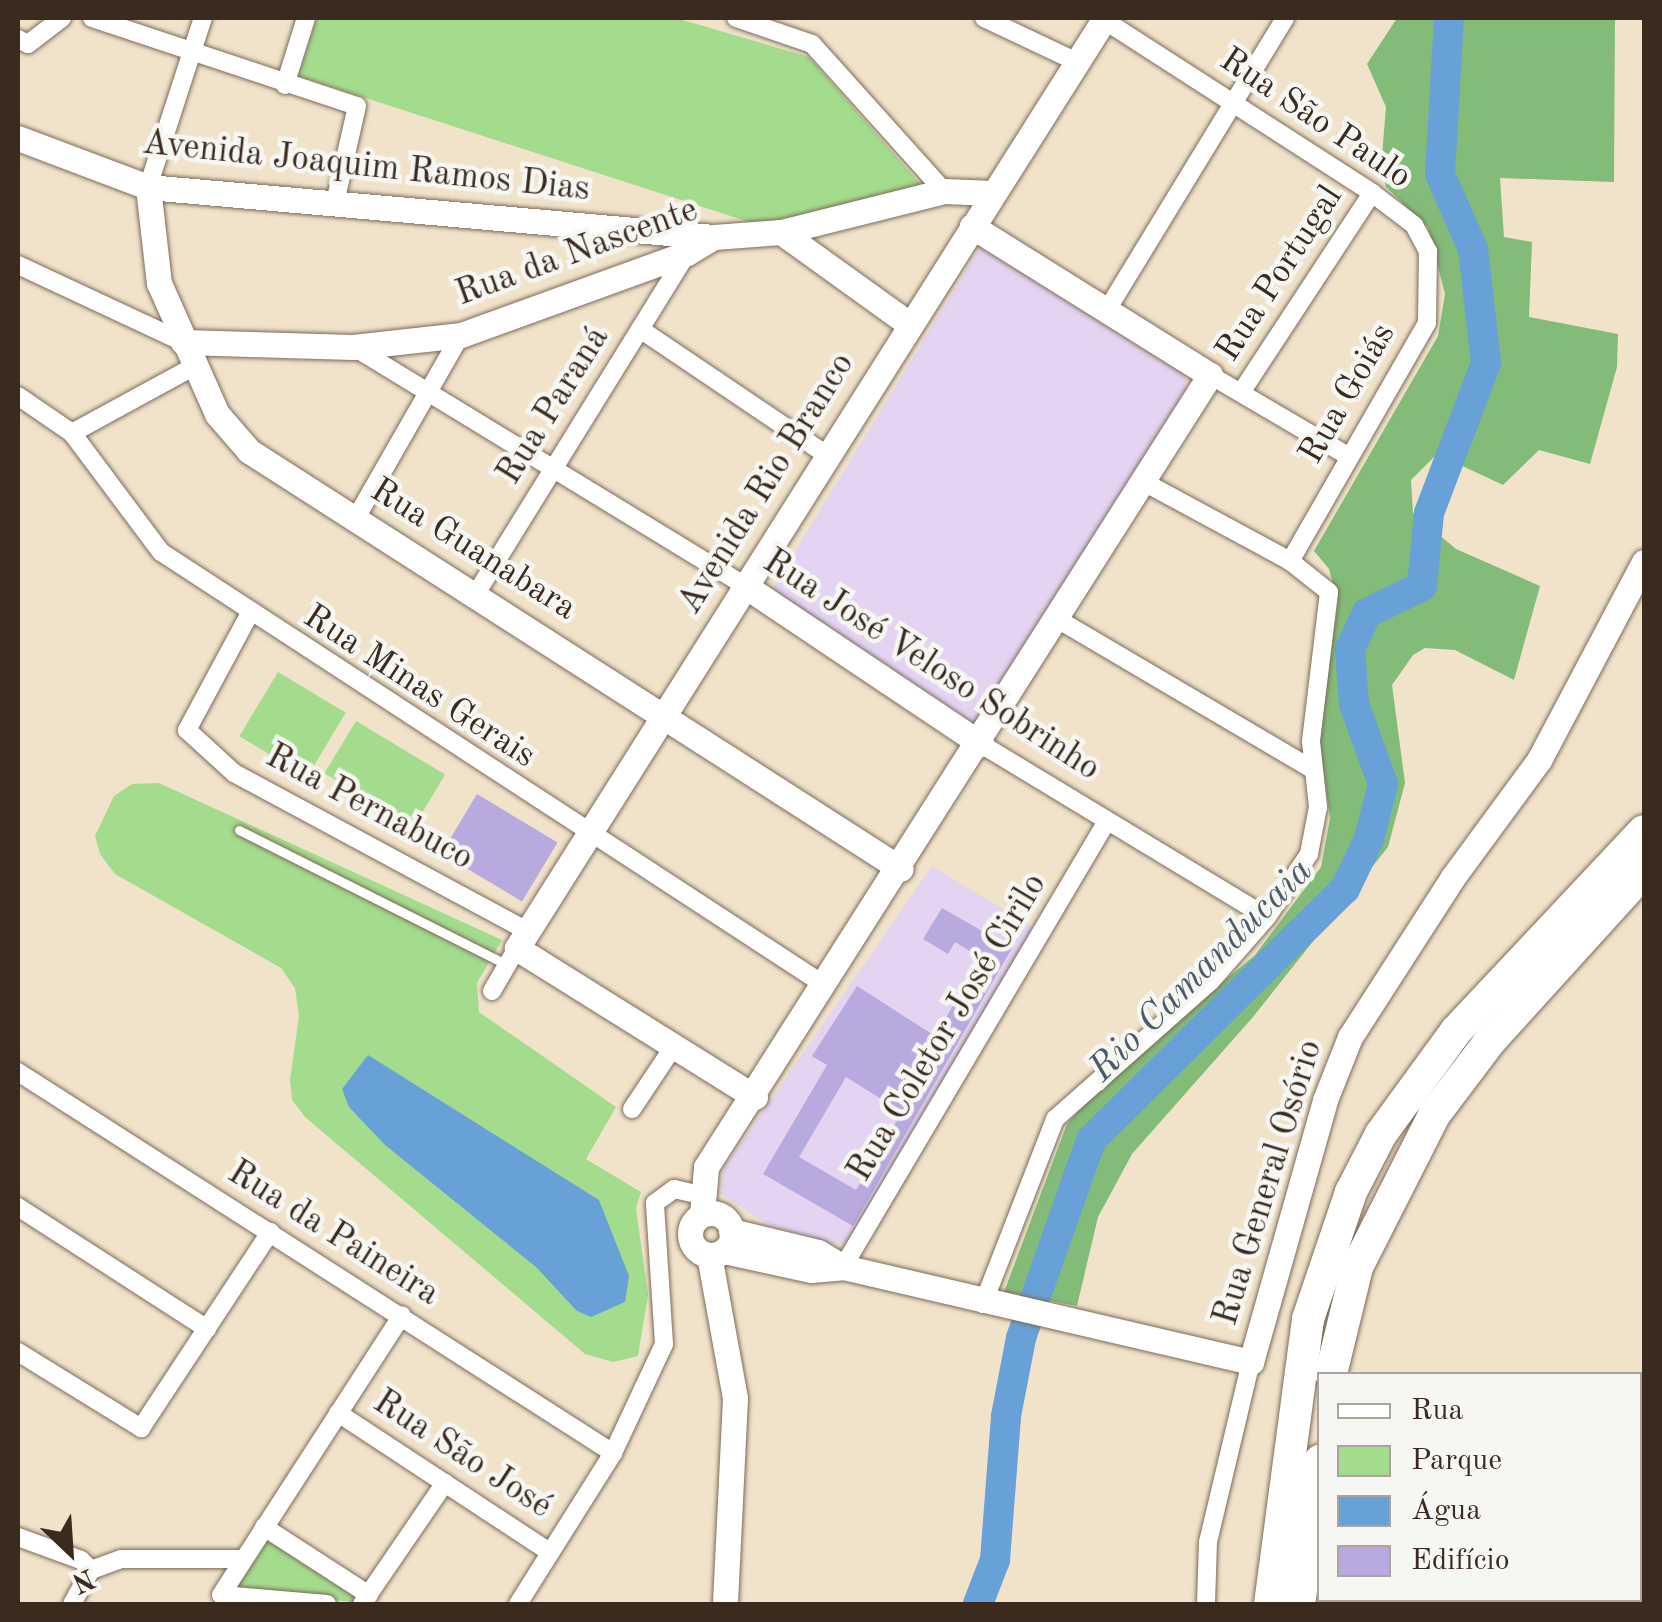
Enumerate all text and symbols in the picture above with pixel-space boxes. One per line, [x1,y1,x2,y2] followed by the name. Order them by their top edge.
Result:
[1211,40,1419,198] street label: Rua São Paulo
[140,123,592,211] street label: Avenida Joaquim Ramos Dias
[1208,178,1352,370] street label: Rua Portugal
[450,190,704,316] street label: Rua da Nascente
[1291,316,1405,472] street label: Rua Goiás
[489,319,619,493] street label: Rua Paraná
[670,346,864,622] street label: Avenida Rio Branco
[362,470,584,630] street label: Rua Guanabara
[755,541,1107,791] street label: Rua José Veloso Sobrinho
[295,596,543,778] street label: Rua Minas Gerais
[258,736,480,880] street label: Rua Pernabuco
[1080,849,1324,1093] water label: Rio Camanducaia
[839,866,1057,1190] street label: Rua Coletor José Cirilo
[1206,1035,1332,1331] street label: Rua General Osório
[220,1152,446,1316] street label: Rua da Paineira
[1317,1372,1642,1602] legend
[365,1382,559,1528] street label: Rua São José
[1411,1396,1463,1426] text: Rua
[1411,1446,1502,1476] text: Parque
[1411,1496,1481,1526] text: Água
[20,1502,120,1602] north arrow
[1411,1546,1510,1576] text: Edifício
[67,1562,98,1596] text: N

